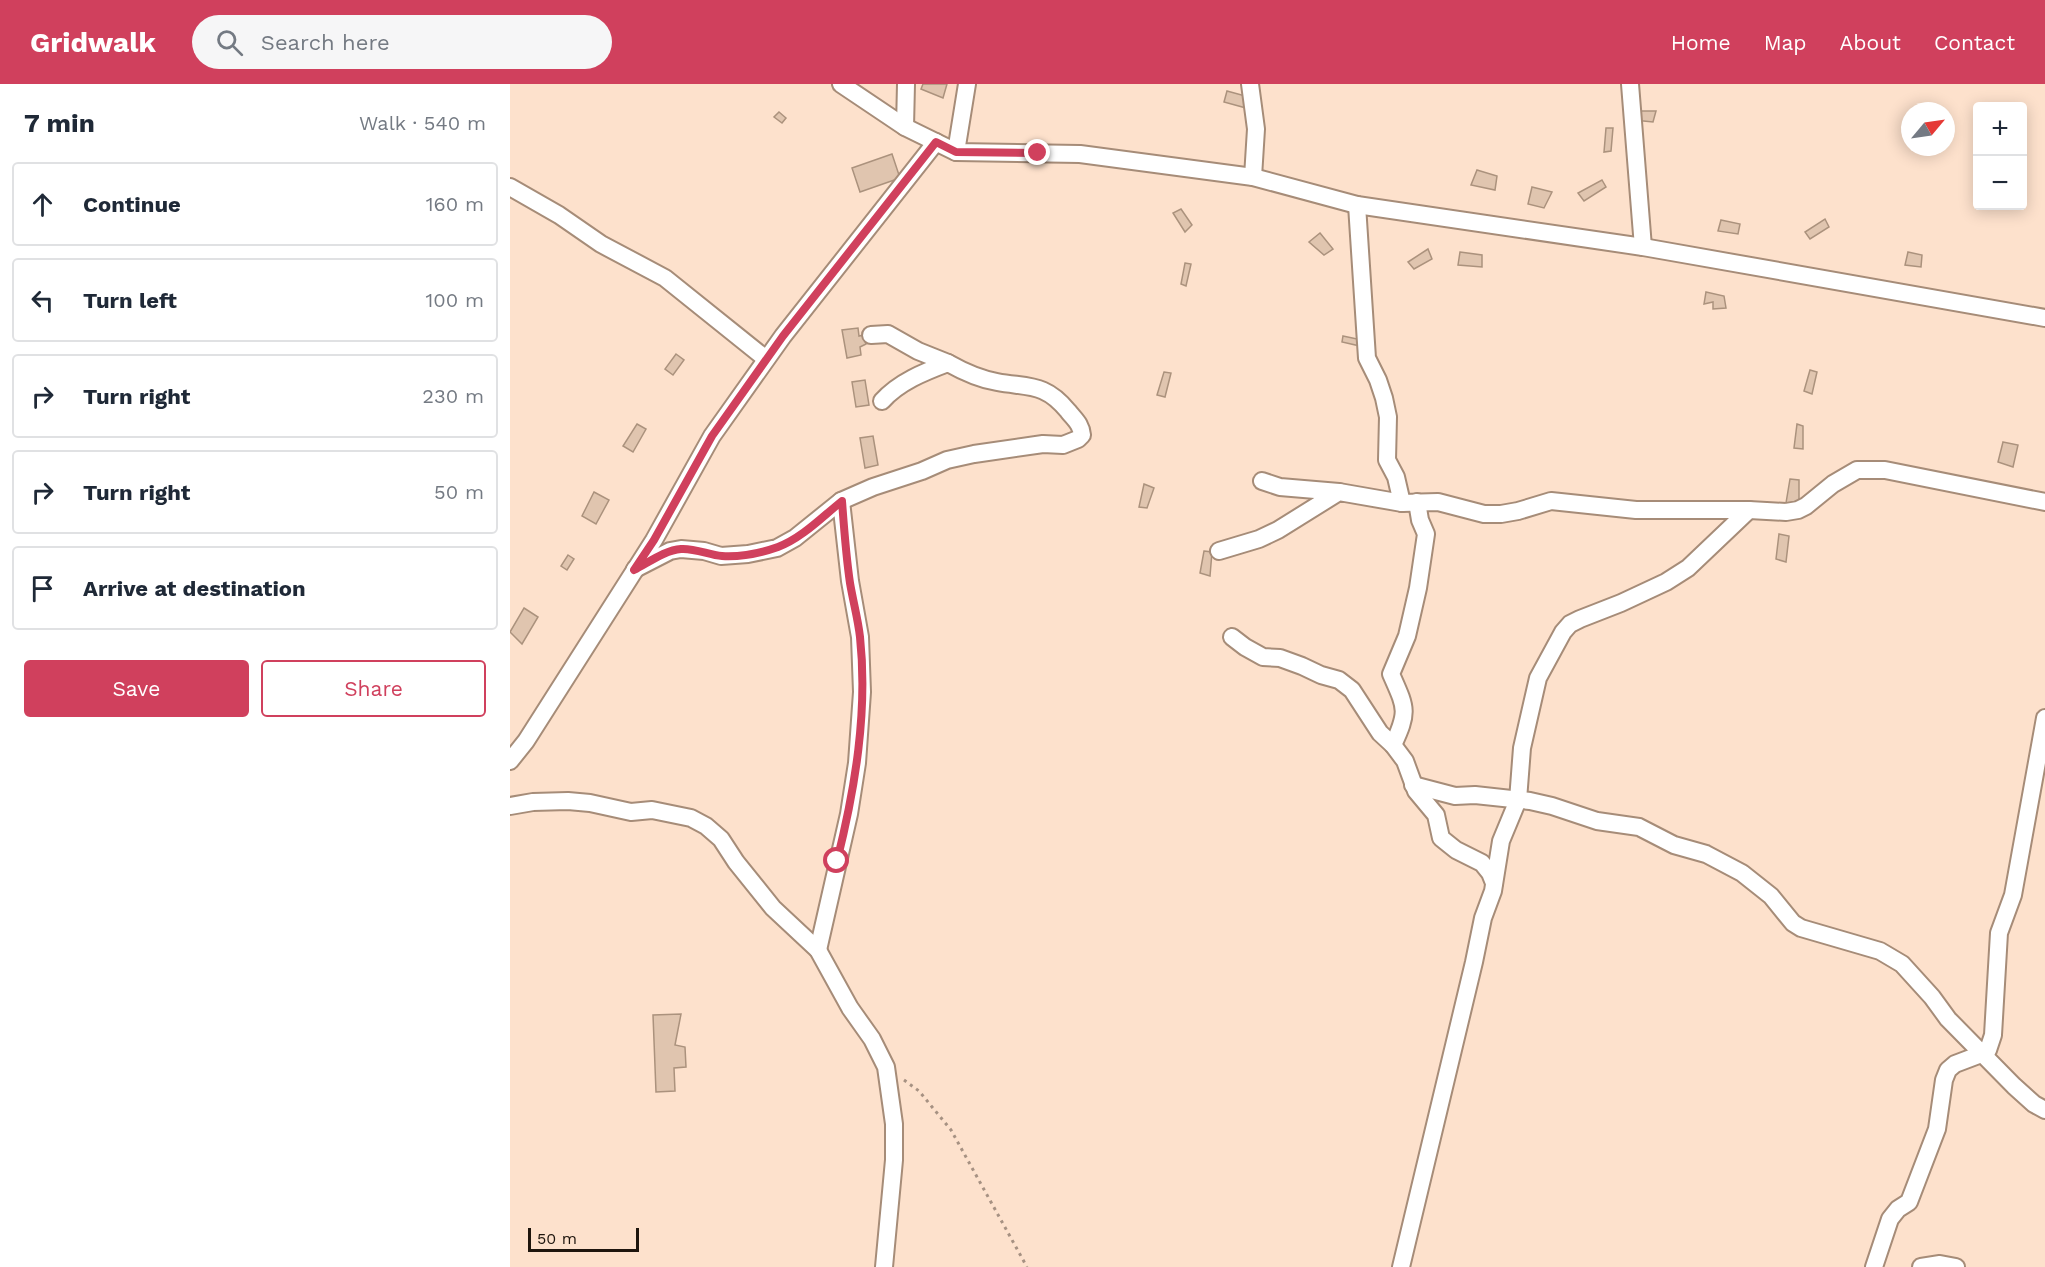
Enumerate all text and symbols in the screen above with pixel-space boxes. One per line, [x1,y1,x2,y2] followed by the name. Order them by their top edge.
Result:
[192,15,612,69] search box
[30,26,156,59] text: Gridwalk
[213,26,246,59] icon: search
[261,30,390,55] text: Search here
[1671,30,1731,55] text: Home
[1764,30,1807,55] text: Map
[1840,30,1901,55] text: About
[1934,30,2015,55] text: Contact
[1901,102,1955,156] north arrow
[1973,102,2027,210] map controls
[1973,102,2027,156] button: +
[24,108,95,138] text: 7 min
[359,111,486,135] text: Walk · 540 m
[1024,139,1050,165] route end
[1973,156,2027,210] button: −
[26,188,59,221] icon: ahead
[83,192,181,217] text: Continue
[426,192,484,216] text: 160 m
[26,284,59,317] icon: left
[83,288,177,313] text: Turn left
[425,288,484,312] text: 100 m
[26,380,59,413] icon: right
[83,384,190,409] text: Turn right
[422,384,484,408] text: 230 m
[26,476,59,509] icon: right
[83,480,190,505] text: Turn right
[434,480,484,504] text: 50 m
[26,572,59,605] icon: arrive
[83,576,306,601] text: Arrive at destination
[24,660,249,717] button: Save
[261,660,486,717] button: Share
[823,847,849,873] route start
[528,1225,639,1252] scale bar
[537,1229,577,1248] text: 50 m

